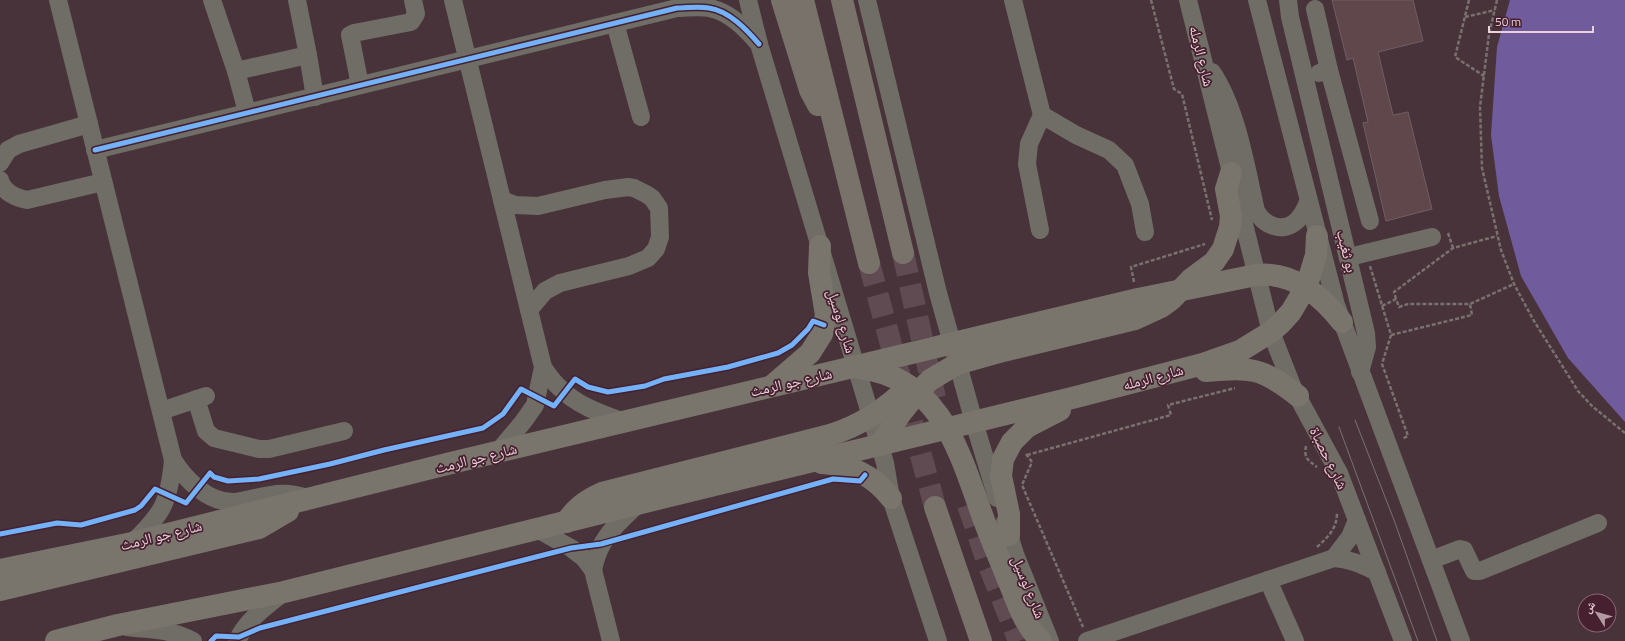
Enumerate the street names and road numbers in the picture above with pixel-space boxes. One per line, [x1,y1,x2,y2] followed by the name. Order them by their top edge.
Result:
[1183,23,1221,89] street label: شارع الرمله
[1331,227,1363,275] street label: بو ثغيب
[821,286,863,356] street label: شارع لوسيل
[1120,358,1186,396] street label: شارع الرمله
[748,361,834,403] street label: شارع جو الرمث
[1304,423,1354,493] street label: شارع حصباة
[433,437,519,479] street label: شارع جو الرمث
[118,514,204,556] street label: شارع جو الرمث
[1006,552,1052,622] street label: شارع لوسيل

